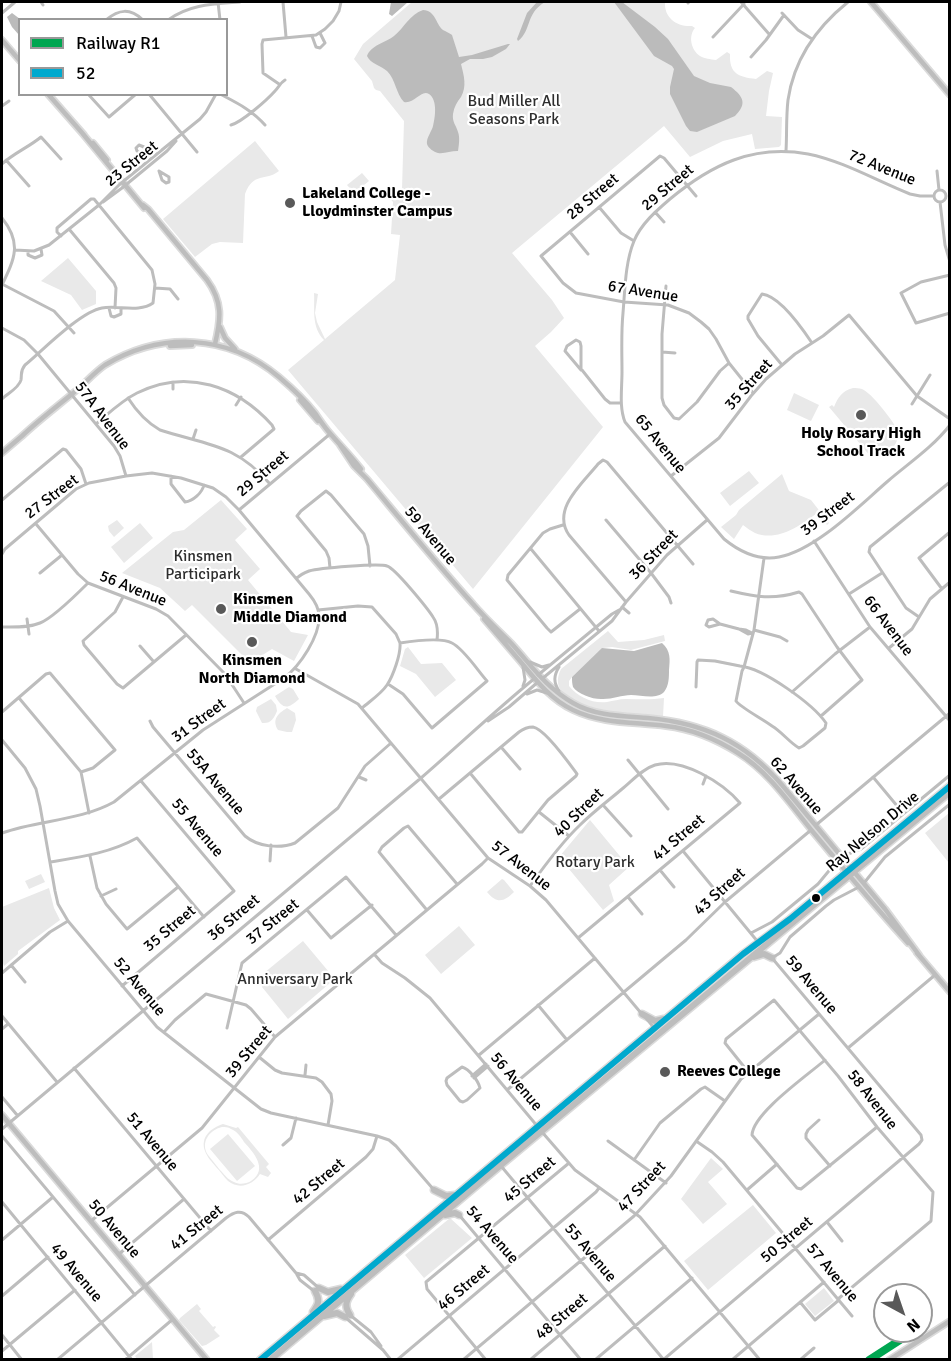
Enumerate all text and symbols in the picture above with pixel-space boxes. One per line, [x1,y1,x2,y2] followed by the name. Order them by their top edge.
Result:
[18,18,228,96] legend
[76,32,161,54] text: Railway R1
[76,62,95,84] text: 52
[467,92,561,130] park label: Bud Miller All Seasons Park
[102,137,162,191] street label: 23 Street
[846,146,918,190] street label: 72 Avenue
[638,161,698,215] street label: 29 Street
[563,170,623,224] street label: 28 Street
[302,184,452,222] place label: Lakeland College - Lloydminster Campus
[283,196,297,210] marker: Lakeland College - Lloydminster Campus
[607,277,679,307] street label: 67 Avenue
[721,355,777,415] street label: 35 Street
[70,378,134,454] street label: 57A Avenue
[854,408,868,422] marker: Holy Rosary High School Track
[630,410,690,478] street label: 65 Avenue
[801,424,921,462] place label: Holy Rosary High School Track
[233,447,293,501] street label: 29 Street
[21,471,83,523] street label: 27 Street
[797,488,859,540] street label: 39 Street
[400,503,460,569] street label: 59 Avenue
[625,526,683,584] street label: 36 Street
[165,547,241,585] park label: Kinsmen Participark
[97,567,169,611] street label: 56 Avenue
[233,590,347,628] place label: Kinsmen Middle Diamond
[859,592,917,660] street label: 66 Avenue
[214,602,228,616] marker: Kinsmen Middle Diamond
[245,635,259,649] marker: Kinsmen North Diamond
[199,651,305,689] place label: Kinsmen North Diamond
[168,695,230,747] street label: 31 Street
[182,745,248,819] street label: 55A Avenue
[766,753,826,819] street label: 62 Avenue
[550,784,608,842] street label: 40 Street
[823,788,923,876] street label: Ray Nelson Drive
[167,795,227,861] street label: 55 Avenue
[649,811,709,865] street label: 41 Street
[487,837,555,895] street label: 57 Avenue
[555,853,635,873] park label: Rotary Park
[690,864,750,920] street label: 43 Street
[204,891,264,945] street label: 36 Street
[810,892,822,904] unlabelled marker
[243,895,303,949] street label: 37 Street
[140,902,200,956] street label: 35 Street
[781,952,841,1018] street label: 59 Avenue
[109,954,169,1020] street label: 52 Avenue
[237,970,353,990] park label: Anniversary Park
[222,1022,276,1082] street label: 39 Street
[486,1049,546,1115] street label: 56 Avenue
[677,1062,781,1082] place label: Reeves College
[658,1065,672,1079] marker: Reeves College
[843,1066,901,1134] street label: 58 Avenue
[122,1109,182,1175] street label: 51 Avenue
[500,1153,560,1207] street label: 45 Street
[289,1155,349,1209] street label: 42 Street
[614,1158,670,1216] street label: 47 Street
[84,1196,144,1262] street label: 50 Avenue
[167,1201,227,1255] street label: 41 Street
[462,1202,522,1268] street label: 54 Avenue
[757,1213,817,1267] street label: 50 Street
[560,1220,620,1286] street label: 55 Avenue
[46,1240,106,1306] street label: 49 Avenue
[802,1240,862,1306] street label: 57 Avenue
[434,1261,494,1315] street label: 46 Street
[873,1283,933,1343] north arrow
[532,1290,592,1344] street label: 48 Street
[903,1314,924,1336] text: N

